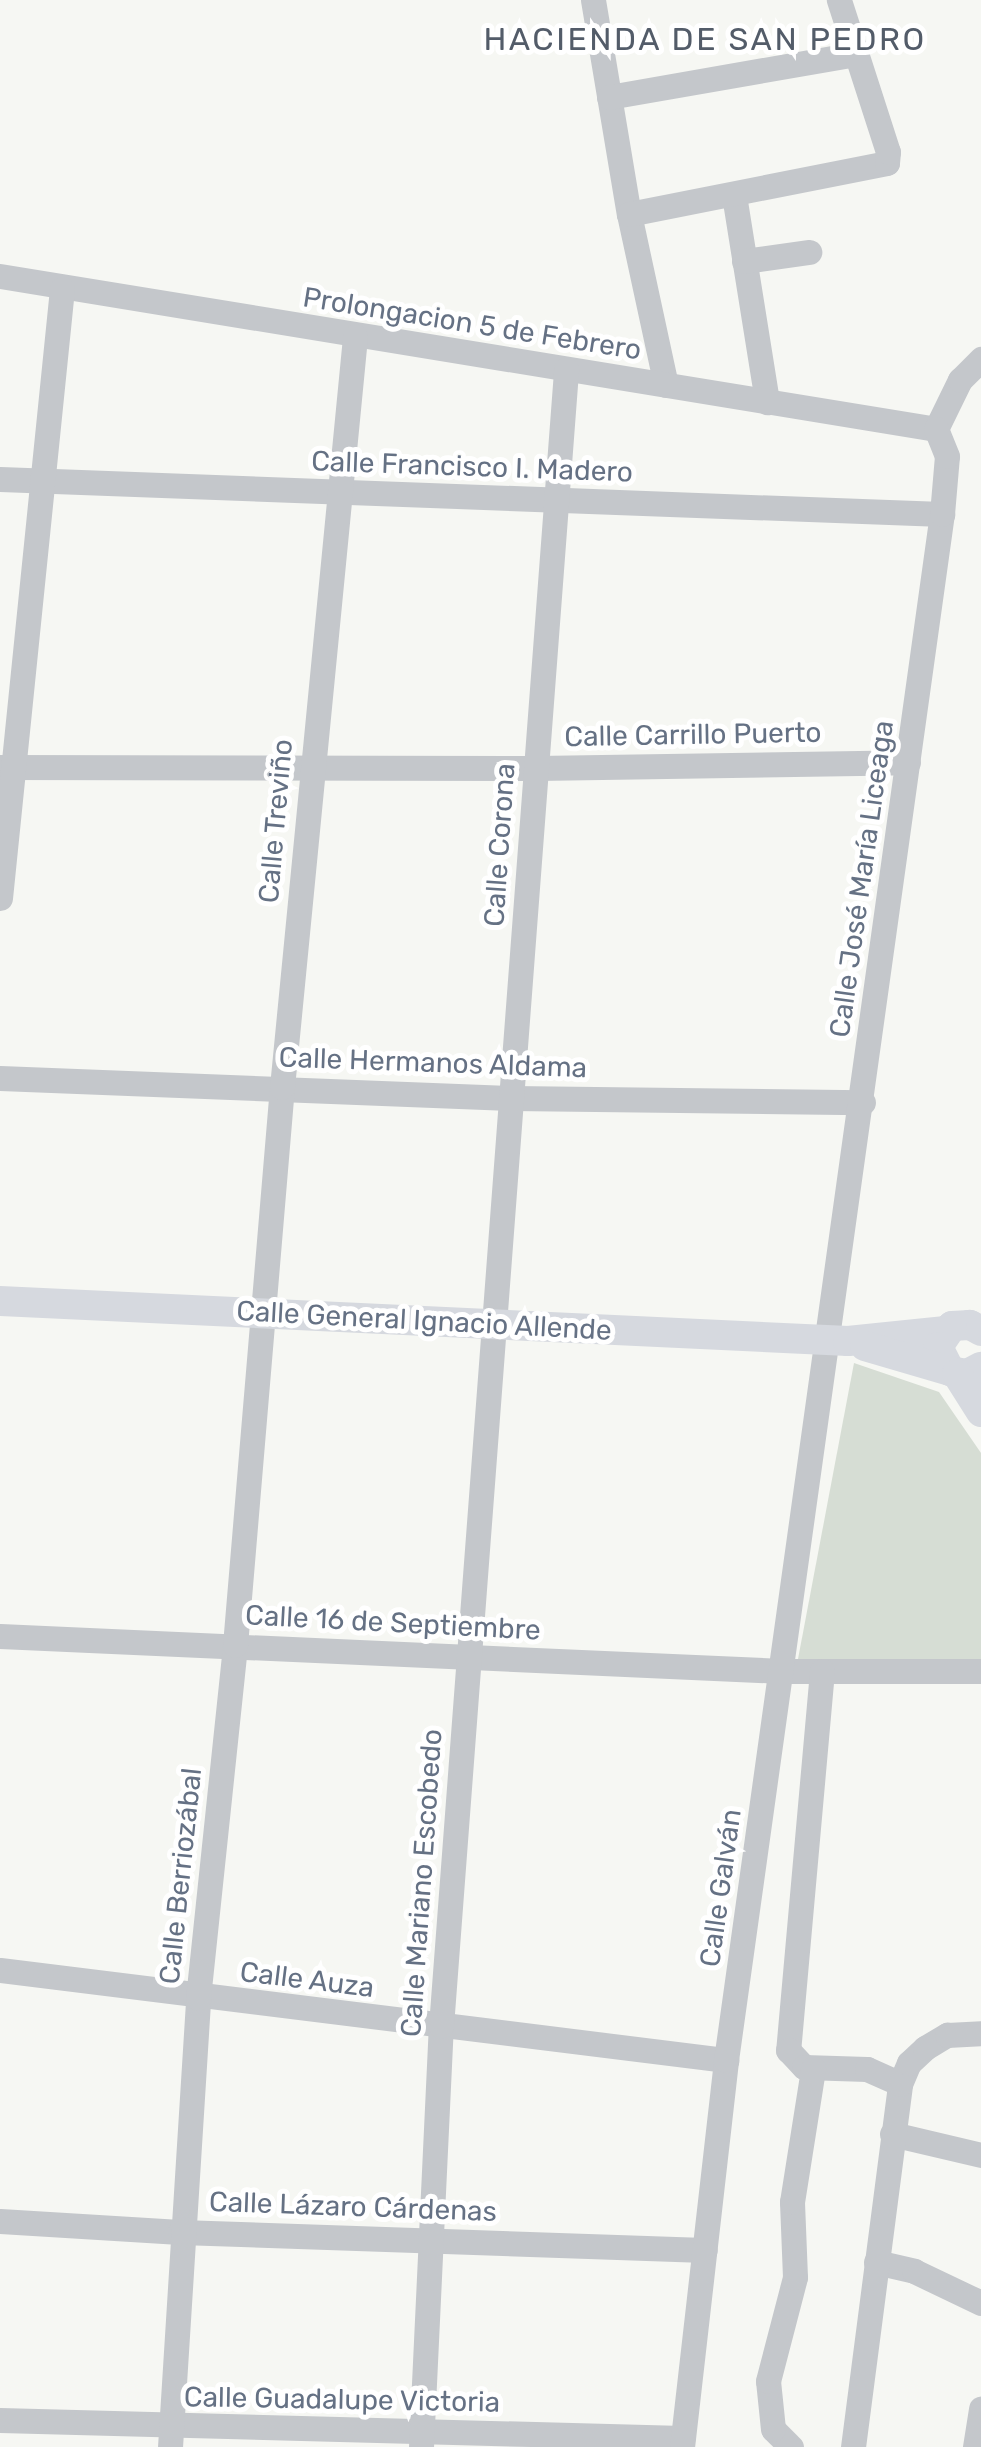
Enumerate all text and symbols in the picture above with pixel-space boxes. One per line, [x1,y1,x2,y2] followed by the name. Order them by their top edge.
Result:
[483,20,927,58] district label: HACIENDA DE SAN PEDRO
[300,281,644,367] street label: Prolongacion 5 de Febrero
[311,445,633,489] street label: Calle Francisco I. Madero
[564,716,822,754] street label: Calle Carrillo Puerto
[823,718,901,1040] street label: Calle José María Liceaga
[252,737,300,905] street label: Calle Treviño
[478,762,522,928] street label: Calle Corona
[278,1041,588,1085] street label: Calle Hermanos Aldama
[235,1294,613,1348] street label: Calle General Ignacio Allende
[244,1598,542,1648] street label: Calle 16 de Septiembre
[394,1728,450,2038] street label: Calle Mariano Escobedo
[153,1766,209,1986] street label: Calle Berriozábal
[693,1807,749,1969] street label: Calle Galván
[238,1955,376,2005] street label: Calle Auza
[209,2185,497,2229] street label: Calle Lázaro Cárdenas
[183,2380,501,2420] street label: Calle Guadalupe Victoria

